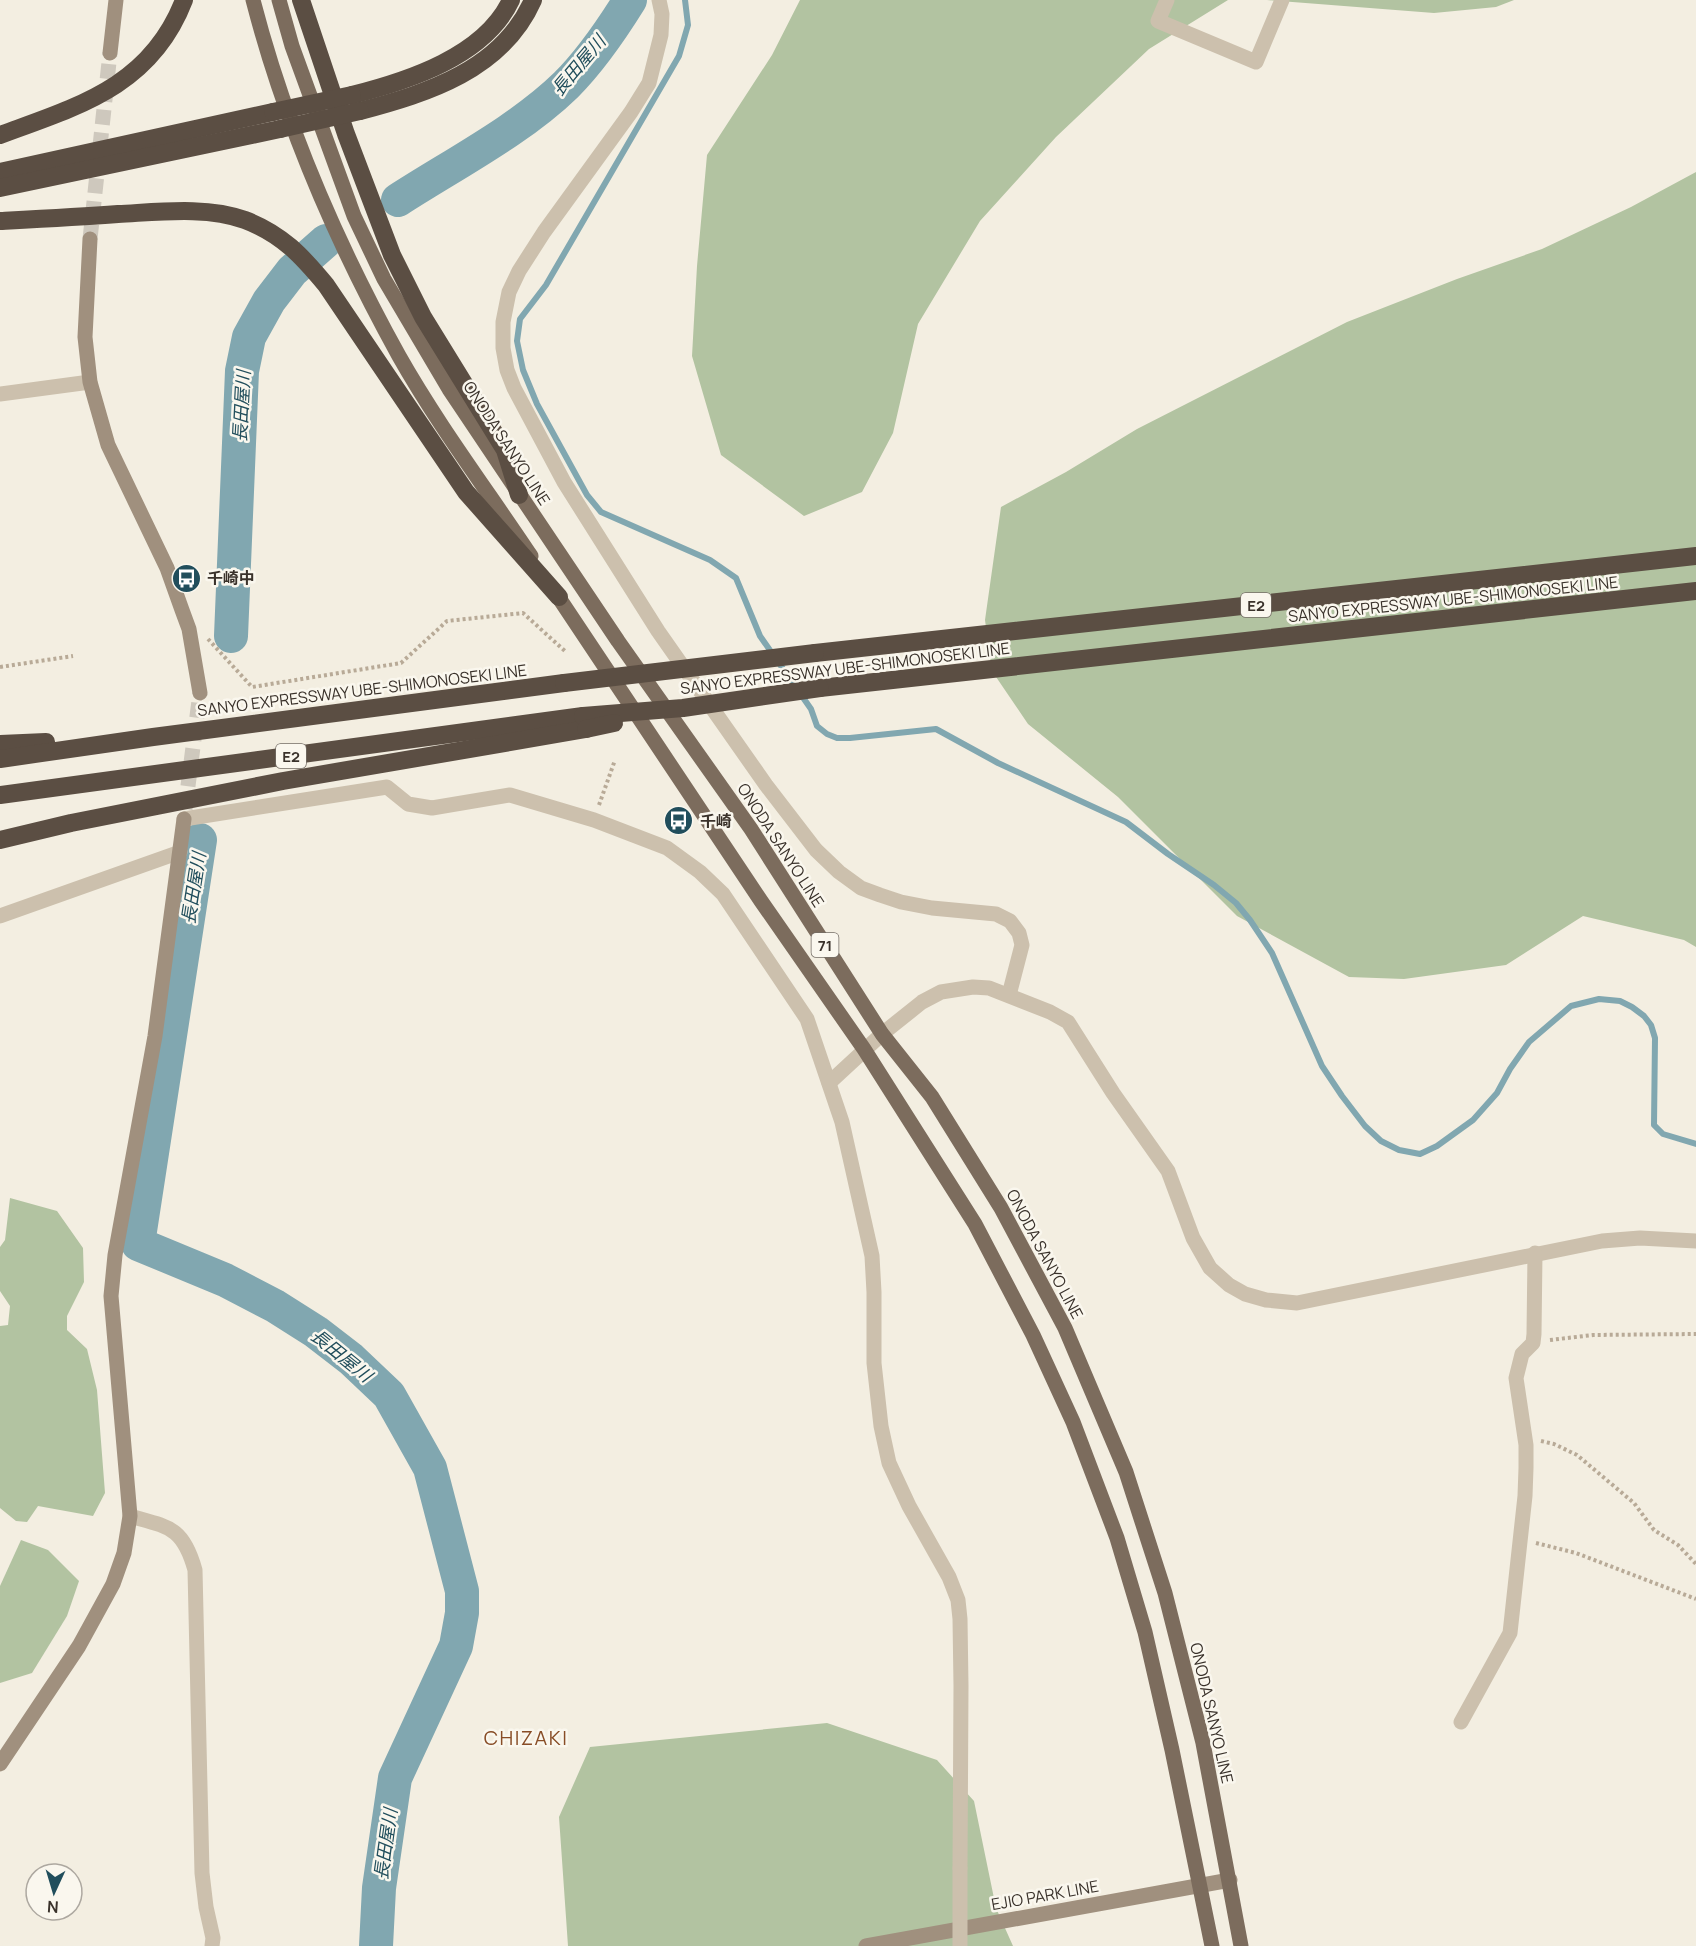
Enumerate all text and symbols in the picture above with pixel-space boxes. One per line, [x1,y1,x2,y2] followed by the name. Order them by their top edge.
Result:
[546,28,612,100] water label: 長田屋川
[227,367,255,443] water label: 長田屋川
[459,377,555,509] street label: ONODA SANYO LINE
[170,562,202,594] bus stop icon: 千崎中
[207,567,255,589] place label: 千崎中
[1287,571,1619,627] street label: SANYO EXPRESSWAY UBE-SHIMONOSEKI LINE
[1241,593,1271,617] road number: E2
[679,637,1011,699] street label: SANYO EXPRESSWAY UBE-SHIMONOSEKI LINE
[196,659,528,721] street label: SANYO EXPRESSWAY UBE-SHIMONOSEKI LINE
[276,744,306,768] road number: E2
[733,779,829,911] street label: ONODA SANYO LINE
[663,805,695,837] bus stop icon: 千崎
[700,810,732,832] place label: 千崎
[176,849,211,925] water label: 長田屋川
[812,933,838,957] road number: 71
[1002,1185,1088,1323] street label: ONODA SANYO LINE
[306,1323,379,1388] water label: 長田屋川
[1185,1640,1239,1786] street label: ONODA SANYO LINE
[484,1724,568,1751] district label: CHIZAKI
[368,1805,402,1881] water label: 長田屋川
[24,1862,84,1922] north arrow
[990,1875,1100,1915] street label: EJIO PARK LINE
[46,1896,59,1918] text: N

